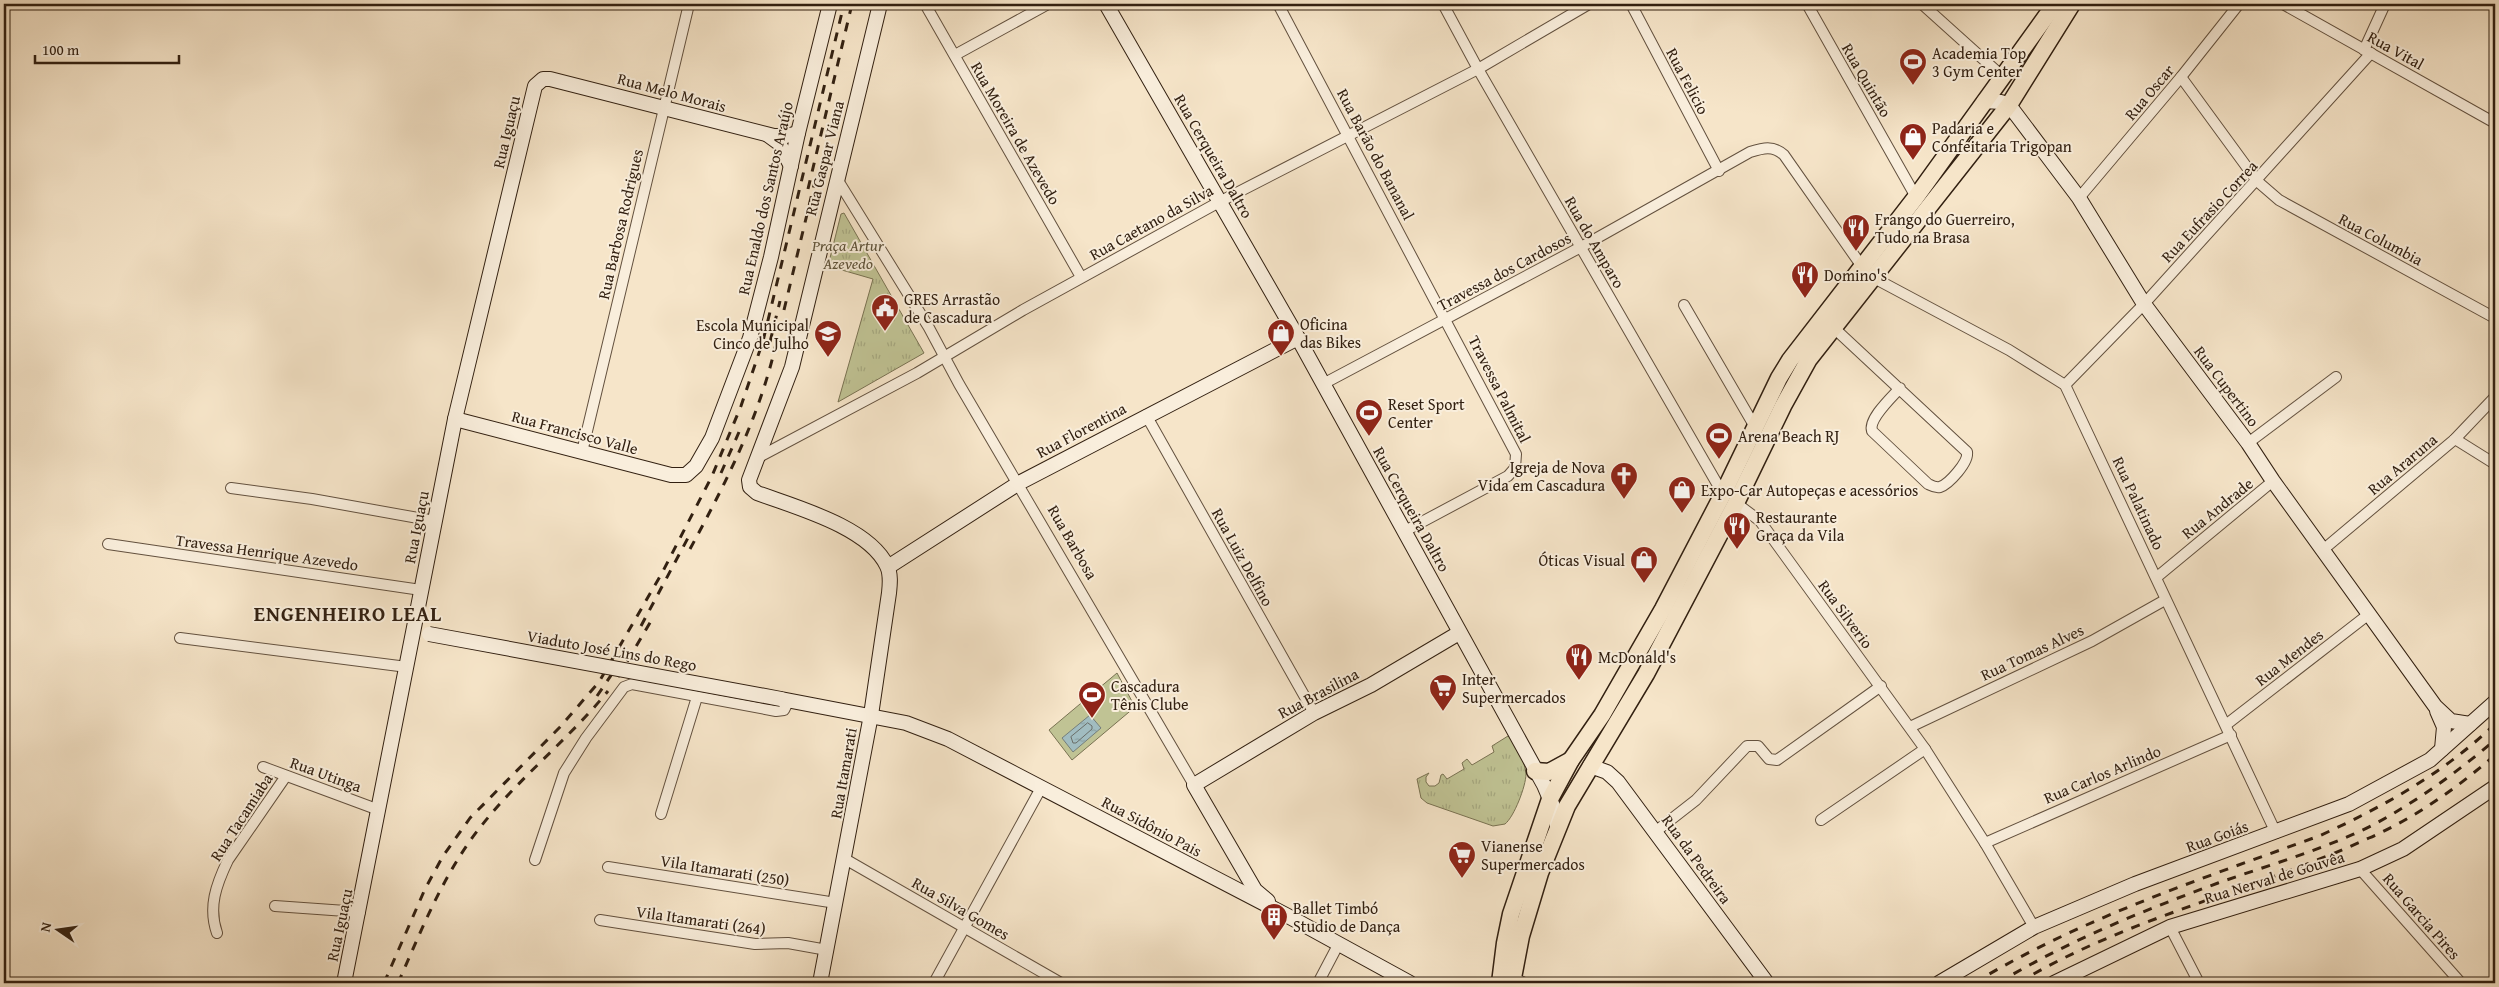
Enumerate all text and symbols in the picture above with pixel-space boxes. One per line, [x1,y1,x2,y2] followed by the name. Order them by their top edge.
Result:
[2363,25,2429,76] street label: Rua Vital
[35,32,179,64] scale bar
[1836,38,1898,122] street label: Rua Quintão
[42,39,80,60] text: 100 m
[1932,41,2027,83] place label: Academia Top 3 Gym Center
[1660,43,1716,119] street label: Rua Felicio
[1898,47,1928,86] sports icon: Academia Top 3 Gym Center
[965,57,1067,209] street label: Rua Moreira de Azevedo
[2119,59,2180,125] street label: Rua Oscar
[615,66,729,118] street label: Rua Melo Morais
[1331,84,1421,224] street label: Rua Barão do Bananal
[1169,89,1259,223] street label: Rua Cerqueira Daltro
[486,93,526,171] street label: Rua Iguaçu
[798,98,850,218] street label: Rua Gaspar Viana
[731,99,799,297] street label: Rua Enaldo dos Santos Araújo
[1932,116,2072,158] place label: Padaria e Confeitaria Trigopan
[1898,122,1928,161] shop icon: Padaria e Confeitaria Trigopan
[591,146,649,302] street label: Rua Barbosa Rodrigues
[2155,154,2263,268] street label: Rua Eufrasio Correa
[1085,178,1218,266] street label: Rua Caetano da Silva
[1559,192,1631,292] street label: Rua do Amparo
[1875,207,2015,249] place label: Frango do Guerreiro, Tudo na Brasa
[2335,207,2428,271] street label: Rua Columbia
[1841,213,1871,252] restaurant icon: Frango do Guerreiro, Tudo na Brasa
[1433,226,1575,316] street label: Travessa dos Cardosos
[811,233,885,275] park label: Praça Artur Azevedo
[1790,260,1820,299] restaurant icon: Domino's
[1824,263,1887,287] place label: Domino's
[904,287,1000,329] place label: GRES Arrastão de Cascadura
[870,293,900,332] public building icon: GRES Arrastão de Cascadura
[1300,312,1361,354] place label: Oficina das Bikes
[696,313,810,355] place label: Escola Municipal Cinco de Julho
[1266,318,1296,357] shop icon: Oficina das Bikes
[813,319,843,358] school or university icon: Escola Municipal Cinco de Julho
[1463,331,1538,447] street label: Travessa Palmital
[2188,340,2266,432] street label: Rua Cupertino
[1388,392,1465,434] place label: Reset Sport Center
[1032,396,1131,464] street label: Rua Florentina
[1354,398,1384,437] sports icon: Reset Sport Center
[509,404,641,460] street label: Rua Francisco Valle
[1704,421,1734,460] sports icon: Arena Beach RJ
[1738,424,1839,448] place label: Arena Beach RJ
[2362,427,2442,500] street label: Rua Araruna
[1368,442,1456,576] street label: Rua Cerqueira Daltro
[2107,452,2171,554] street label: Rua Palatinado
[1478,455,1605,497] place label: Igreja de Nova Vida em Cascadura
[1609,461,1639,500] church icon: Igreja de Nova Vida em Cascadura
[2176,472,2258,544] street label: Rua Andrade
[1667,475,1697,514] shop icon: Expo-Car Autopeças e acessórios
[1701,478,1918,502] place label: Expo-Car Autopeças e acessórios
[397,488,435,566] street label: Rua Iguaçu
[1042,500,1104,584] street label: Rua Barbosa
[1206,504,1280,610] street label: Rua Luiz Delfino
[1756,505,1845,547] place label: Restaurante Graça da Vila
[1722,511,1752,550] restaurant icon: Restaurante Graça da Vila
[174,527,360,577] street label: Travessa Henrique Azevedo
[1629,545,1659,584] shop icon: Óticas Visual
[1539,548,1626,572] place label: Óticas Visual
[1813,575,1879,653] street label: Rua Silverio
[254,598,442,629] district label: ENGENHEIRO LEAL
[1976,618,2088,686] street label: Rua Tomas Alves
[525,623,699,677] street label: Viaduto José Lins do Rego
[2250,623,2328,691] street label: Rua Mendes
[1564,642,1594,681] restaurant icon: McDonald's
[1598,645,1676,669] place label: McDonald's
[1273,661,1363,724] street label: Rua Brasilina
[1462,667,1566,709] place label: Inter Supermercados
[1428,673,1458,712] supermarket icon: Inter Supermercados
[1111,674,1188,716] place label: Cascadura Tênis Clube
[1077,680,1107,719] sports icon: Cascadura Tênis Clube
[823,725,863,820] street label: Rua Itamarati
[2040,738,2164,810] street label: Rua Carlos Arlindo
[287,750,365,798] street label: Rua Utinga
[204,768,279,866] street label: Rua Tacamiaba
[1098,790,1206,862] street label: Rua Sidônio Pais
[1656,809,1738,909] street label: Rua da Pedreira
[2182,814,2252,858] street label: Rua Goiás
[1481,834,1585,876] place label: Vianense Supermercados
[1447,840,1477,879] supermarket icon: Vianense Supermercados
[2201,844,2348,910] street label: Rua Nerval de Gouvêa
[659,848,791,892] street label: Vila Itamarati (250)
[2377,867,2467,965] street label: Rua Garcia Pires
[908,870,1014,946] street label: Rua Silva Gomes
[320,886,358,964] street label: Rua Iguaçu
[1293,896,1401,938] place label: Ballet Timbó Studio de Dança
[635,899,767,941] street label: Vila Itamarati (264)
[1259,902,1289,941] building icon: Ballet Timbó Studio de Dança
[32,904,82,954] north arrow
[35,920,56,934] text: N

